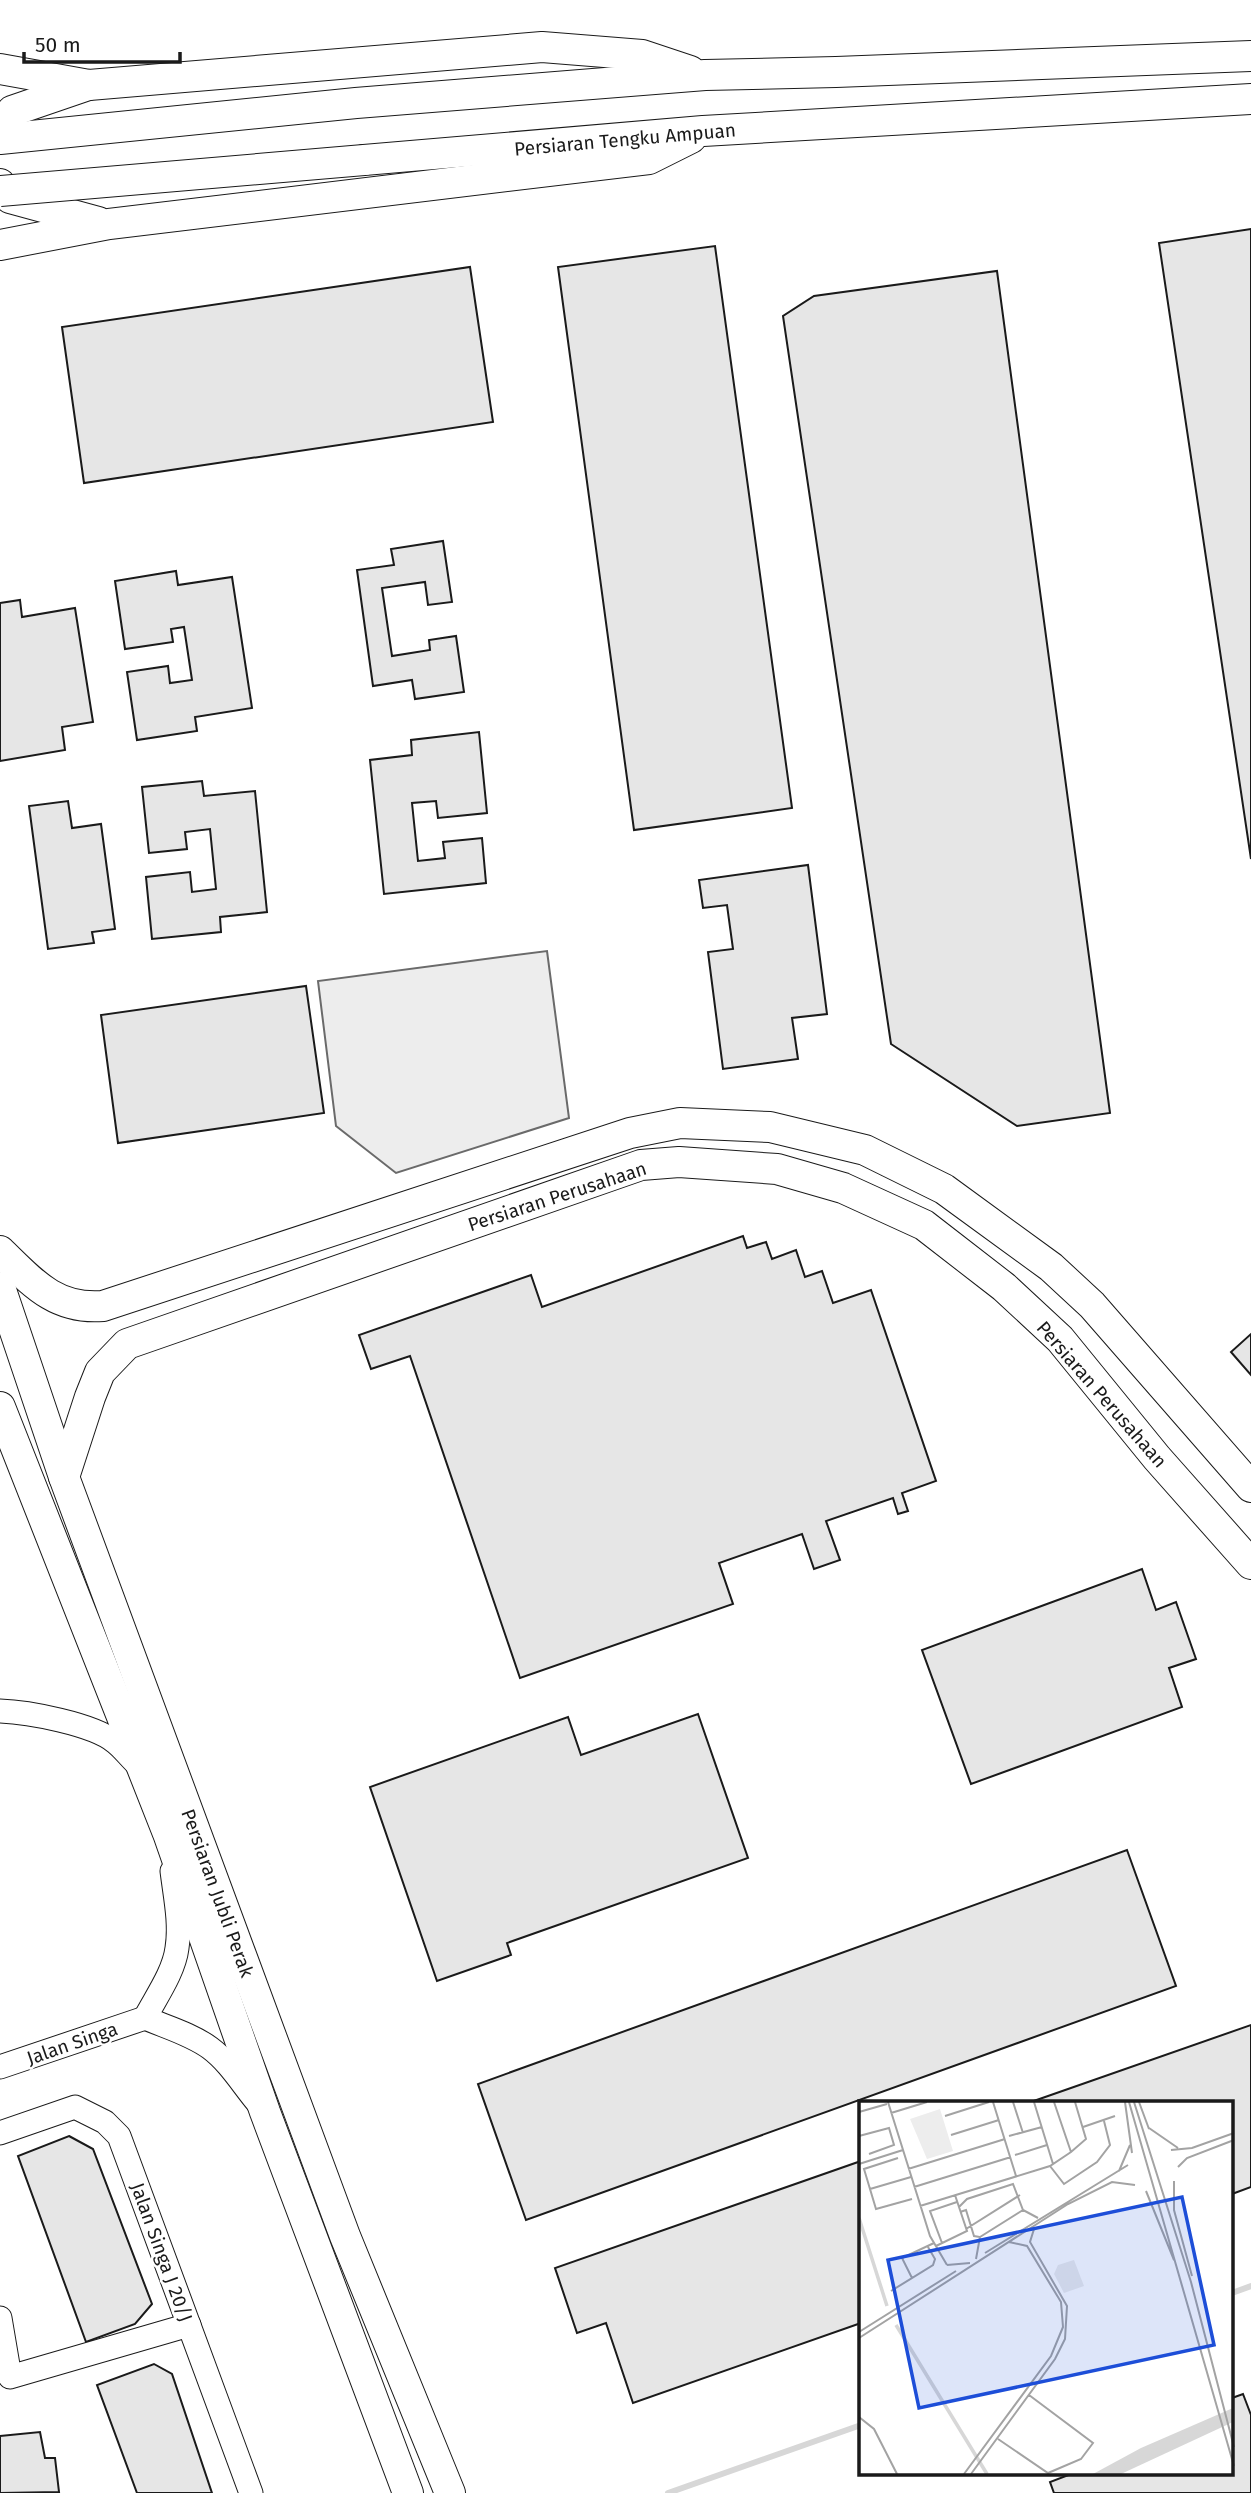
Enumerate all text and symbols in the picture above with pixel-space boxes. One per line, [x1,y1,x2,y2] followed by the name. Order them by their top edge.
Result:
[24,21,180,65] scale bar
[35,32,81,58] text: 50 m
[513,118,737,161] street label: Persiaran Tengku Ampuan
[465,1157,649,1236] street label: Persiaran Perusahaan
[1032,1316,1172,1472] street label: Persiaran Perusahaan
[176,1806,259,1981] street label: Persiaran Jubli Perak
[24,2017,121,2070] street label: Jalan Singa
[859,2101,1234,2476] inset map
[126,2180,197,2325] street label: Jalan Singa J 20/J

